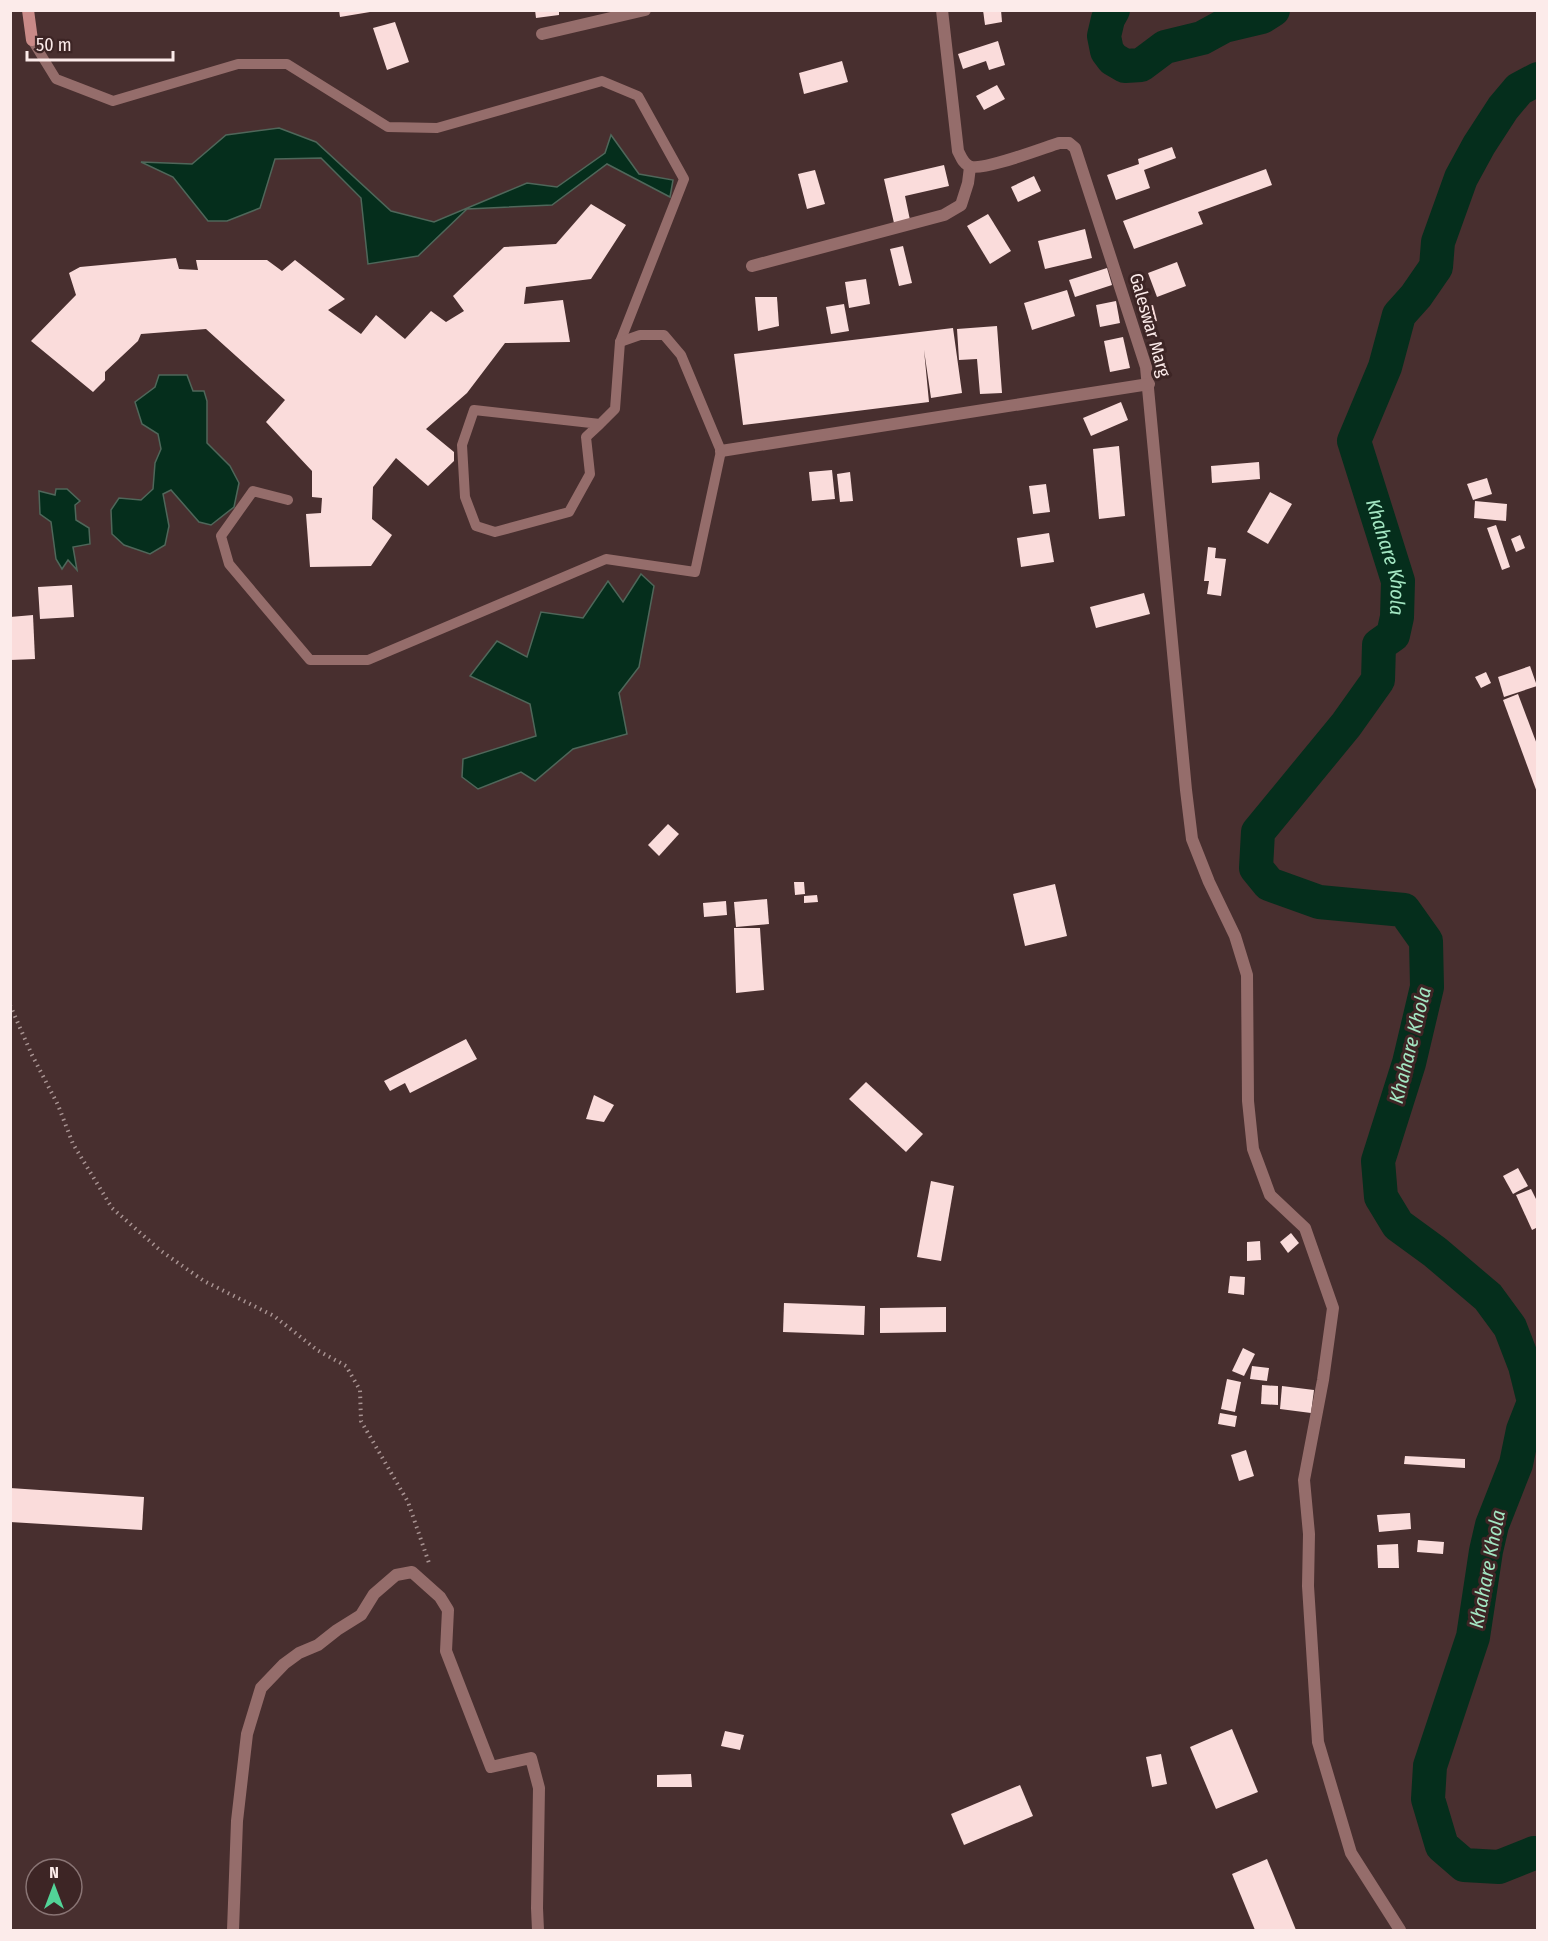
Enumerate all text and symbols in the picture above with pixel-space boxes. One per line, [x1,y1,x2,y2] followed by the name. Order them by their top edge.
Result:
[27,24,172,62] scale bar
[36,34,72,56] text: 50 m
[1125,271,1175,380] street label: Galeswar Marg
[1361,496,1410,616] water label: Khahare Khola
[1384,984,1436,1106] water label: Khahare Khola
[1464,1508,1510,1630] water label: Khahare Khola
[24,1857,84,1917] north arrow
[49,1863,59,1882] text: N

